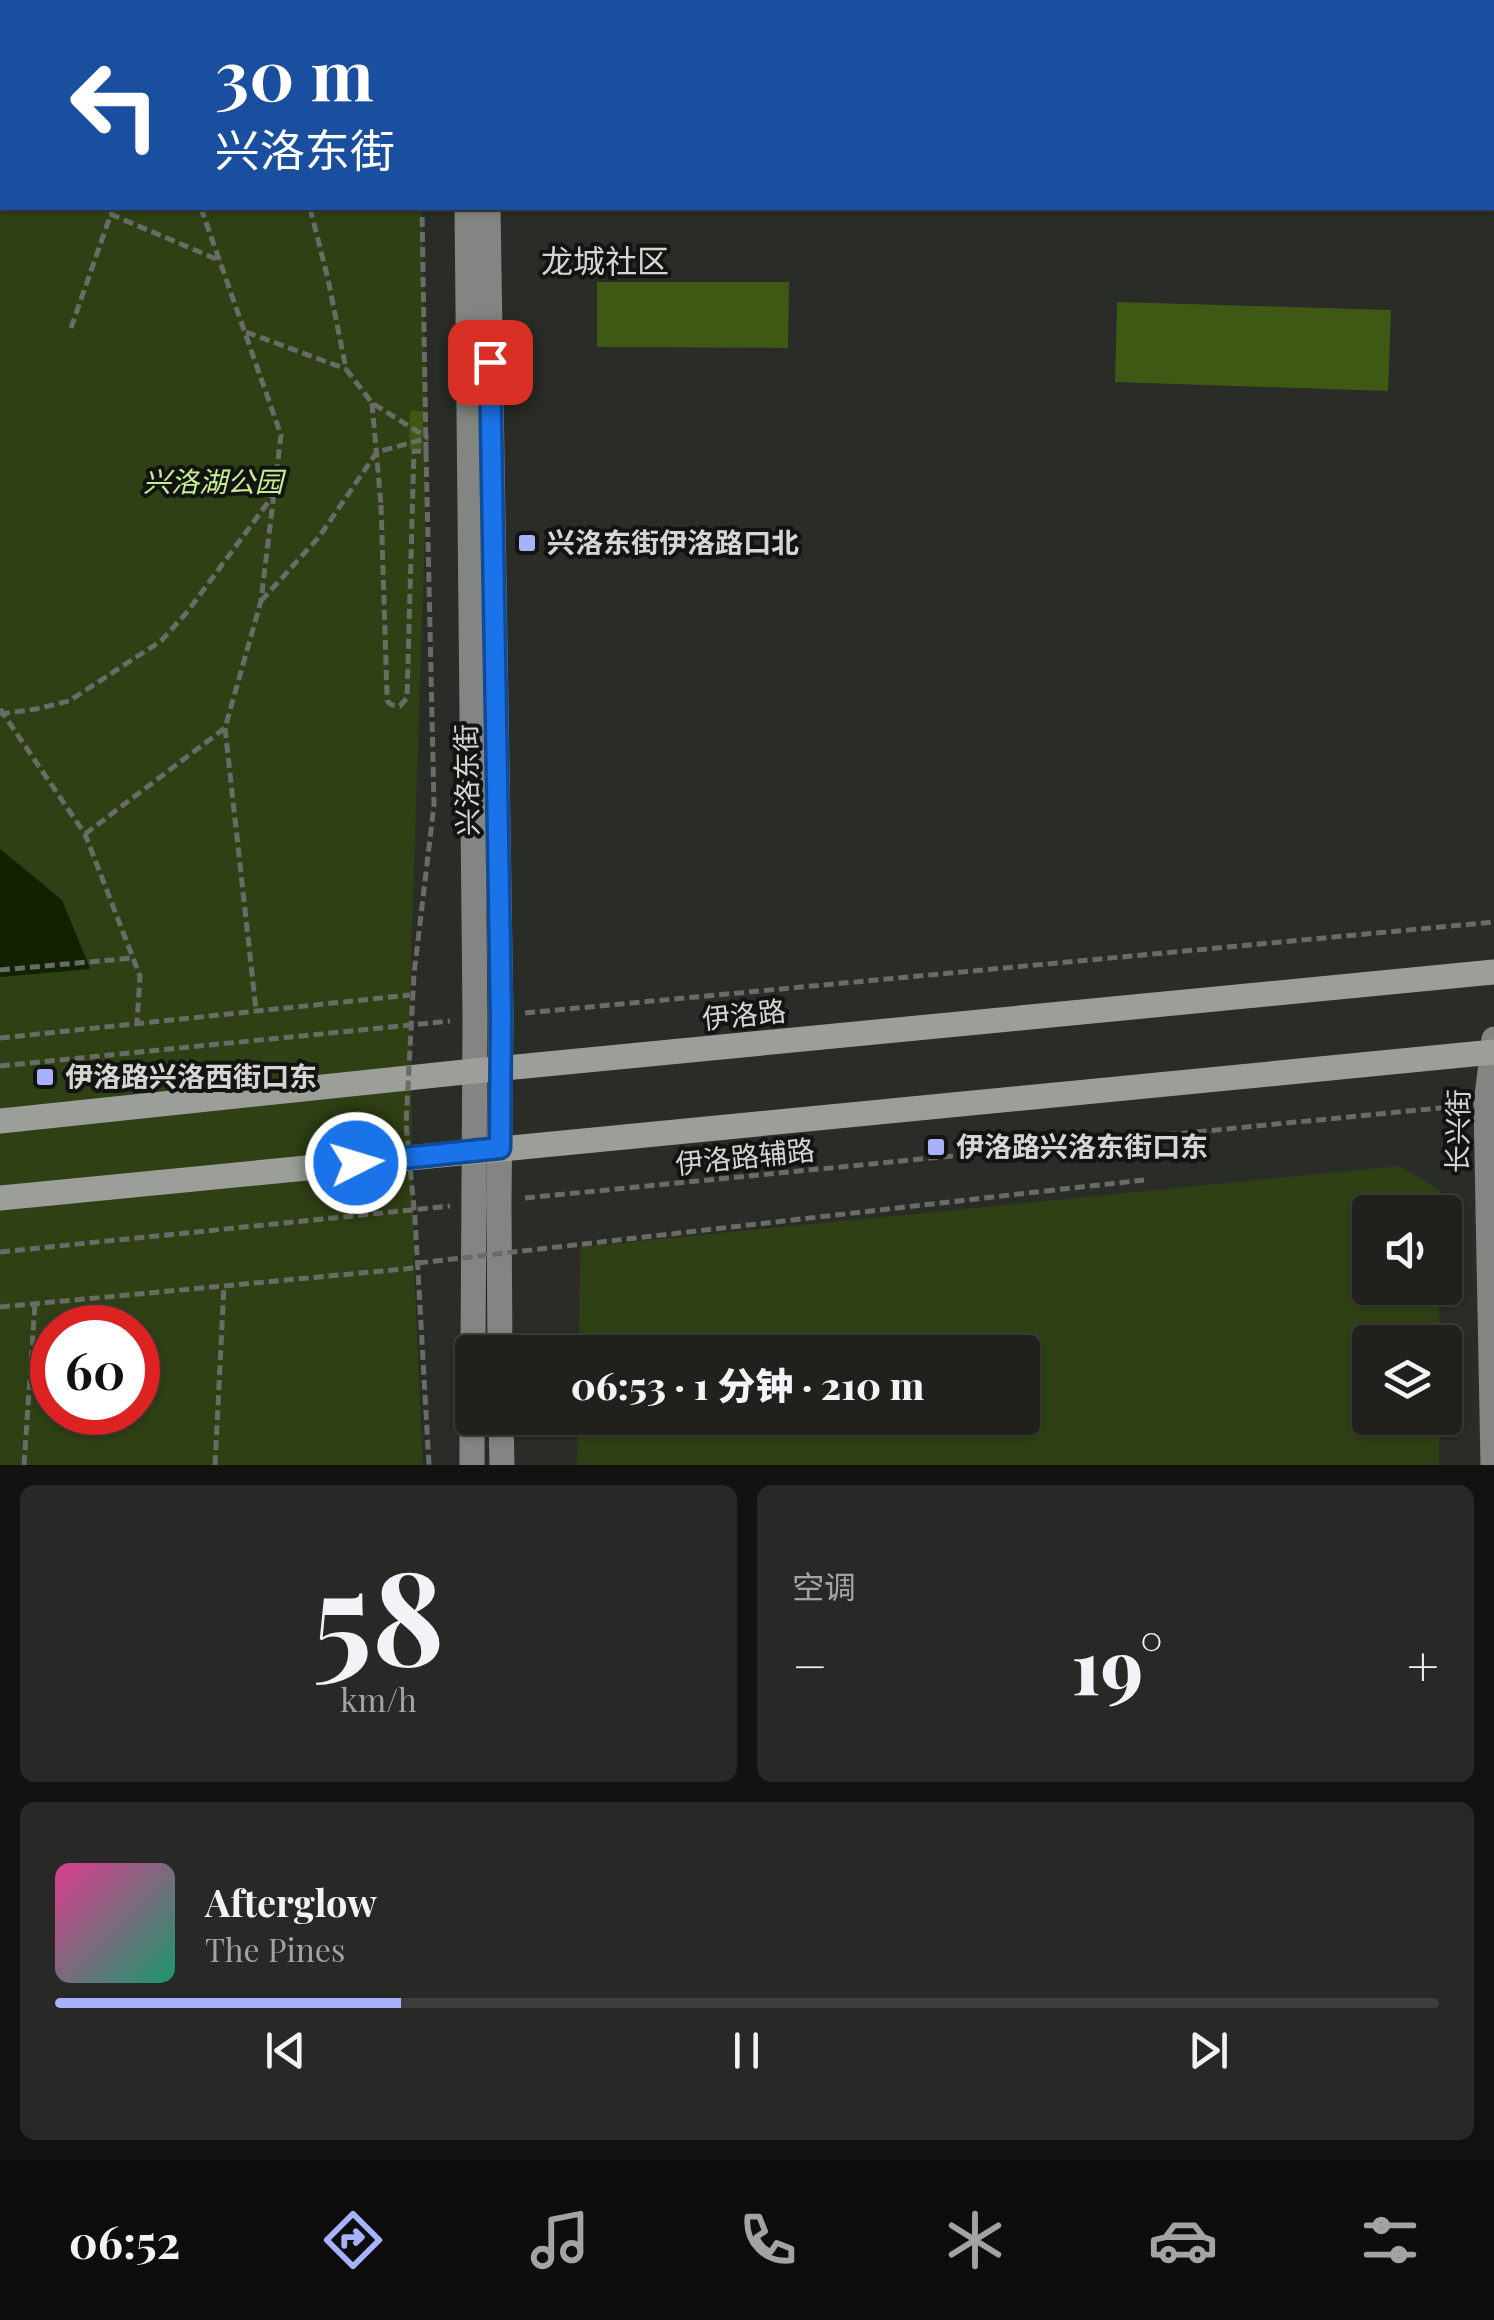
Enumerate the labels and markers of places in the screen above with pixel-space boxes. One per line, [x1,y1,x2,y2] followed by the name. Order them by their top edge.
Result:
[448,320,533,405] pin
[547,523,799,560] place label: 兴洛东街伊洛路口北
[516,532,538,554] marker: 兴洛东街伊洛路口北
[65,1057,317,1094] place label: 伊洛路兴洛西街口东
[34,1066,56,1088] marker: 伊洛路兴洛西街口东
[956,1127,1208,1164] place label: 伊洛路兴洛东街口东
[925,1136,947,1158] marker: 伊洛路兴洛东街口东

